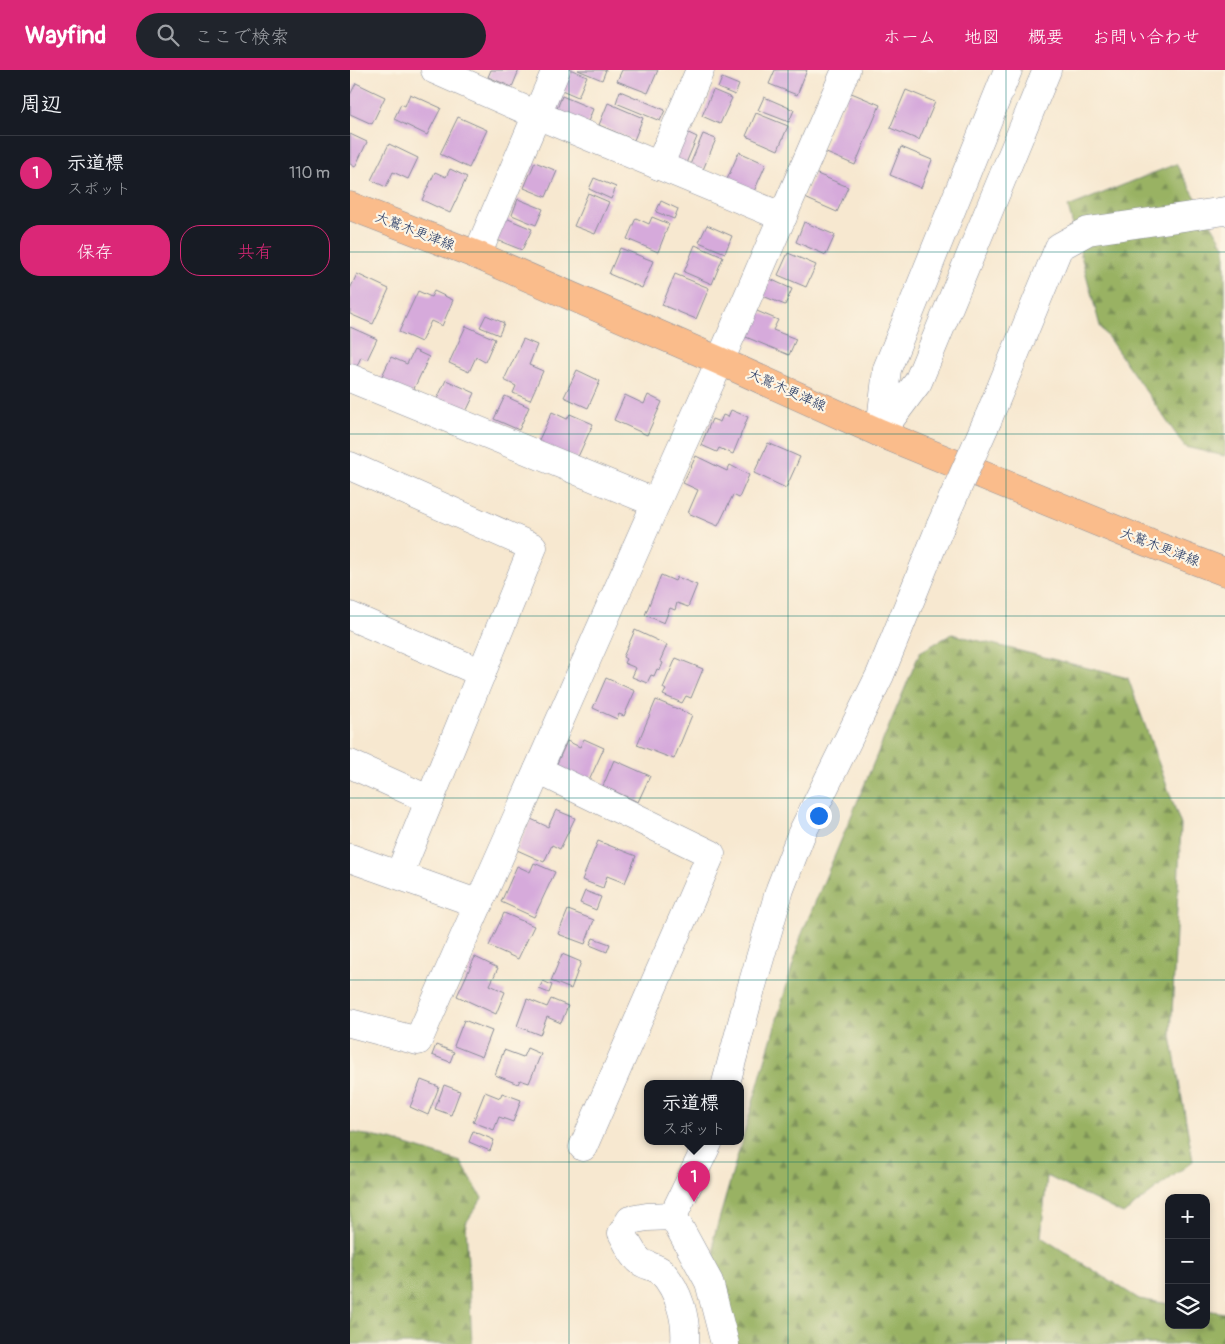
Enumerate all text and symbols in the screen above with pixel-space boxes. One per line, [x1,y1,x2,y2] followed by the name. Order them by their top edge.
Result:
[136,13,486,58] search box
[25,21,106,50] text: Wayfind
[154,21,182,49] icon: search
[194,25,289,49] text: ここで検索
[883,26,936,49] text: ホーム
[964,26,1000,49] text: 地図
[1028,26,1064,49] text: 概要
[1092,26,1200,49] text: お問い合わせ
[20,91,62,118] text: 周辺
[67,151,124,175] text: 示道標
[33,163,39,183] text: 1
[289,163,330,183] text: 110 m
[67,179,131,199] text: スポット
[373,208,457,254] street label: 大鷲木更津線
[20,225,170,276] button: 保存
[180,225,330,276] button: 共有
[745,365,829,415] street label: 大鷲木更津線
[1118,524,1202,570] street label: 大鷲木更津線
[806,803,832,829] your location
[644,1080,744,1145] popup
[662,1091,719,1115] text: 示道標
[662,1119,726,1139] text: スポット
[678,1161,710,1202] pin: 1
[1165,1194,1210,1329] map controls
[1165,1194,1210,1239] button: +
[1165,1239,1210,1284] button: −
[1165,1284,1210,1329] button: layers

